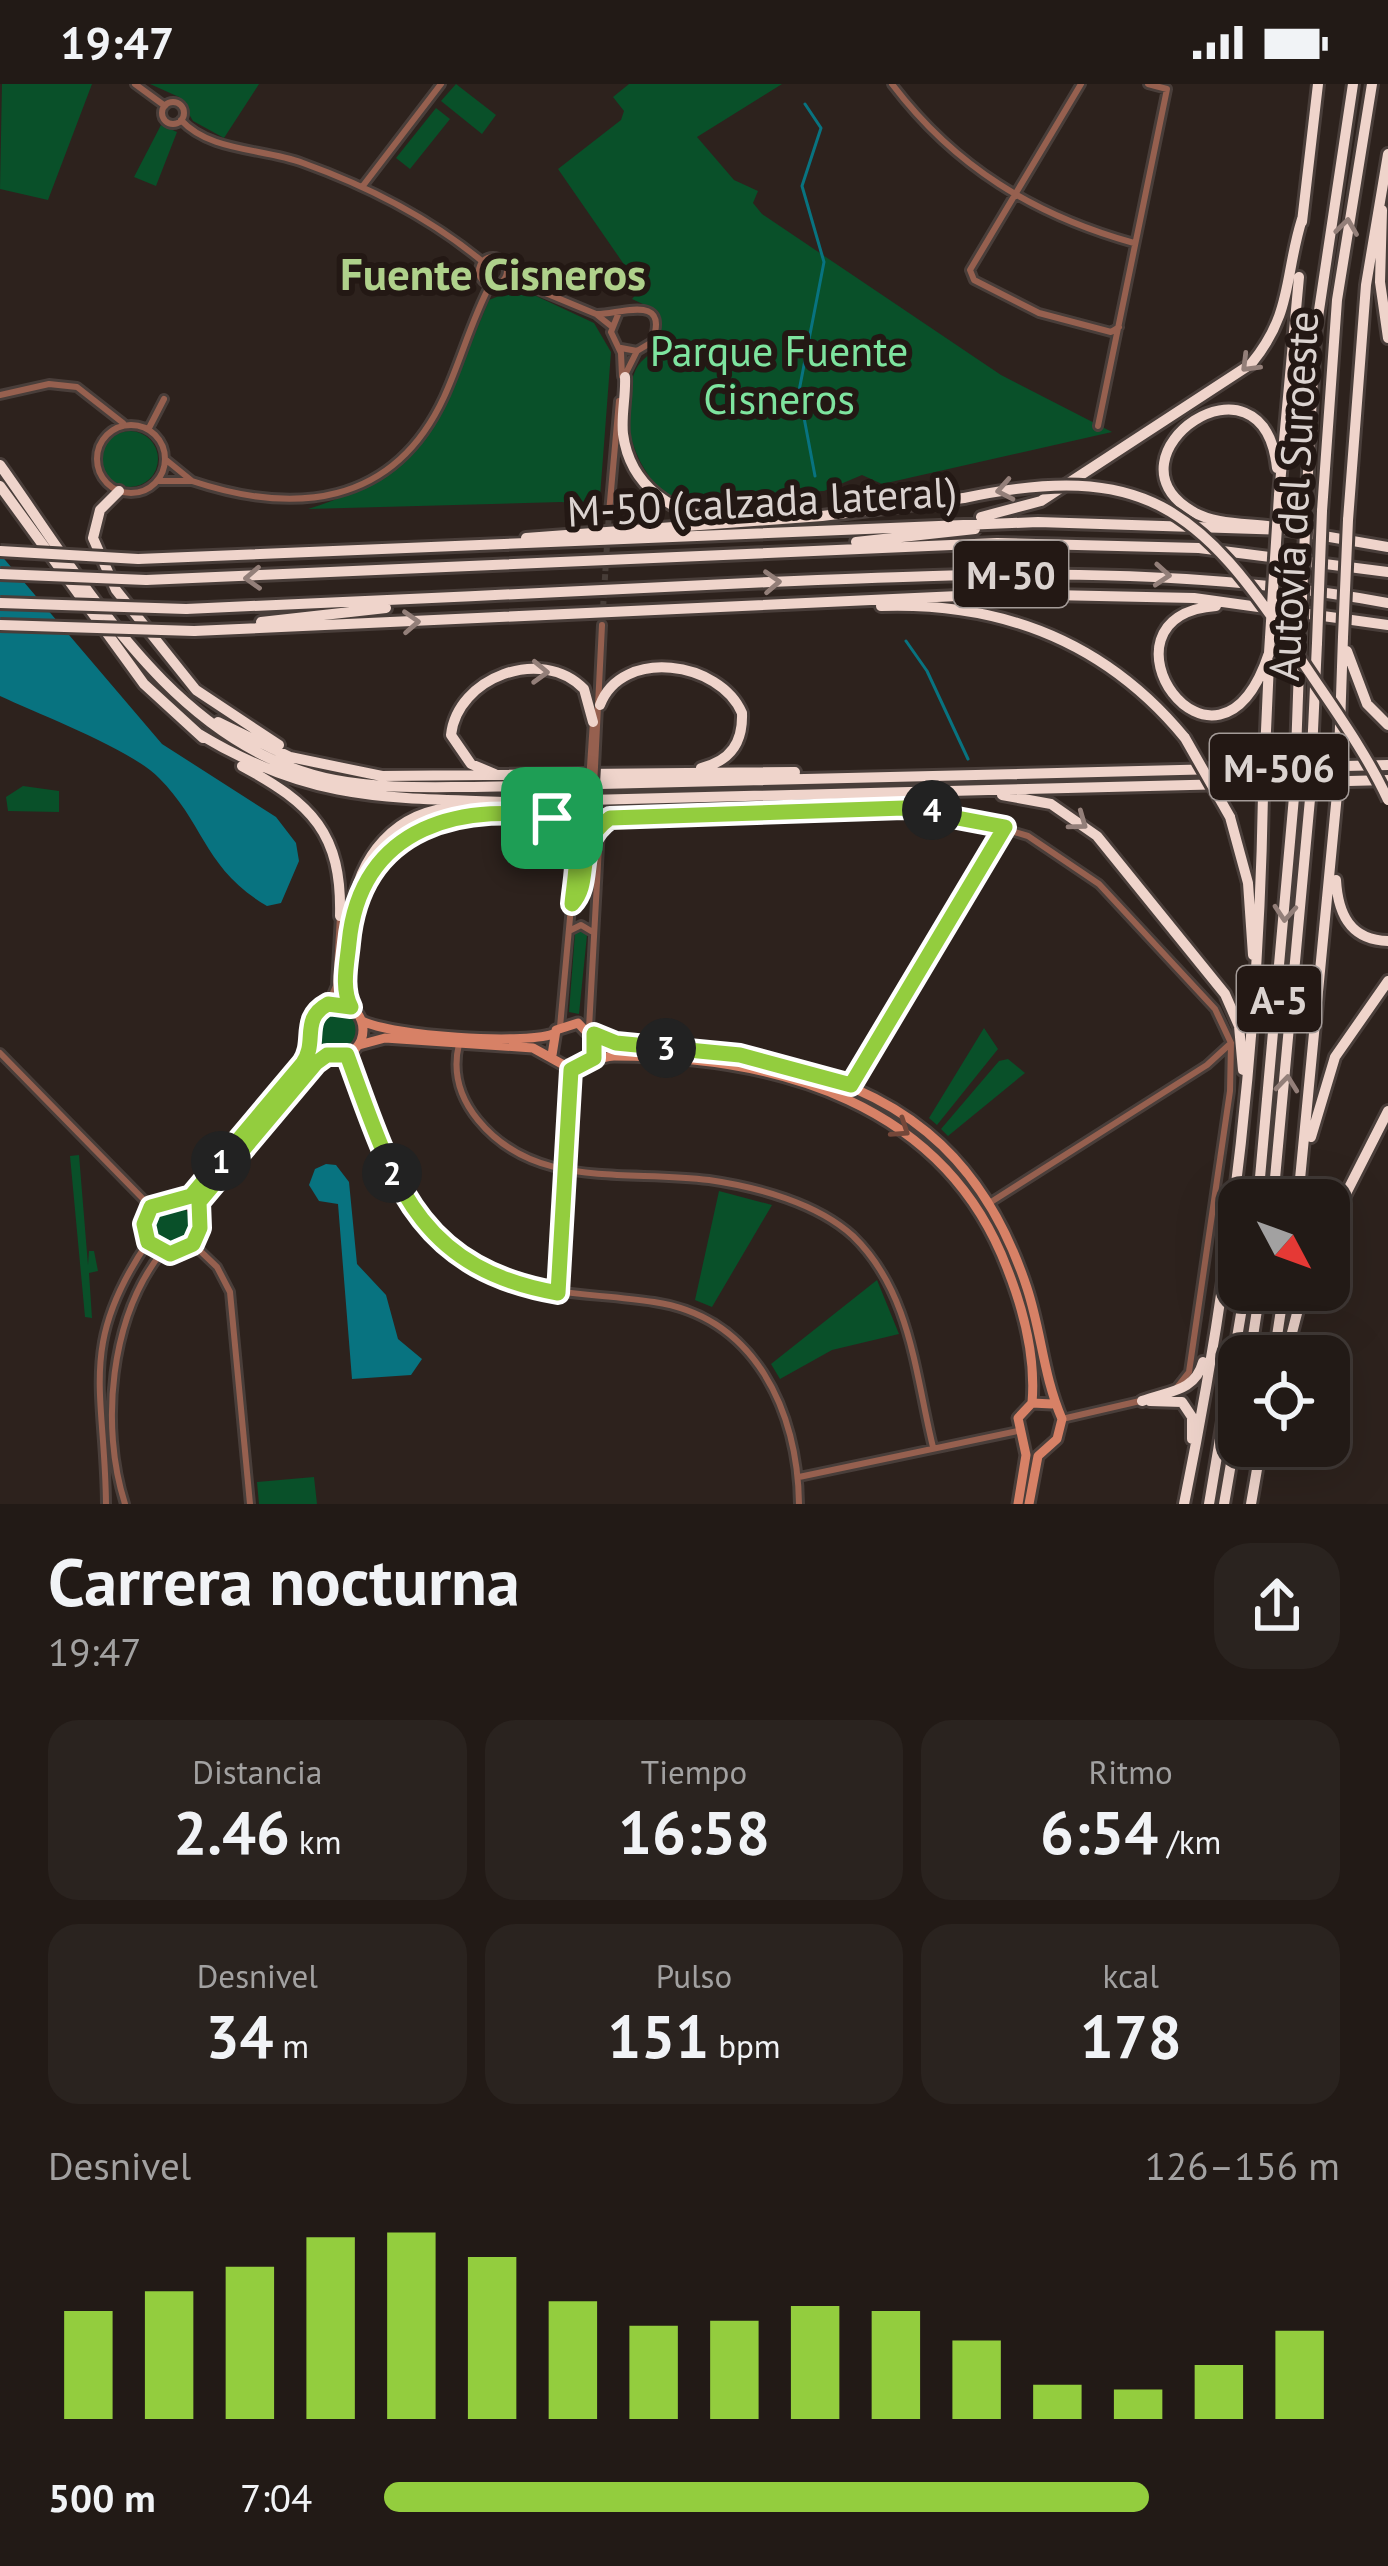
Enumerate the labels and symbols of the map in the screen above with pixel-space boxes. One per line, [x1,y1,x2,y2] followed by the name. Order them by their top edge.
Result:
[1333,218,1359,237] one-way arrow
[340,244,646,302] district label: Fuente Cisneros
[1256,310,1330,682] street label: Autovía del Suroeste
[650,323,908,426] park label: Parque Fuente Cisneros
[1241,350,1263,372] one-way arrow
[566,463,958,539] street label: M-50 (calzada lateral)
[996,476,1016,502] one-way arrow
[954,541,1068,607] road number: M-50
[1153,562,1172,588] one-way arrow
[243,565,262,591] one-way arrow
[763,569,782,595] one-way arrow
[402,609,421,635] one-way arrow
[531,659,550,685] one-way arrow
[1210,734,1348,800] road number: M-506
[501,767,603,869] pin
[902,780,962,840] pin: 4
[1065,808,1087,830] one-way arrow
[1273,904,1299,923] one-way arrow
[1237,966,1321,1032] road number: A-5
[636,1018,696,1078] pin: 3
[1274,1074,1299,1093] one-way arrow
[887,1115,909,1137] one-way arrow
[191,1131,251,1191] pin: 1
[362,1143,422,1203] pin: 2
[1218,1179,1350,1311] north arrow

